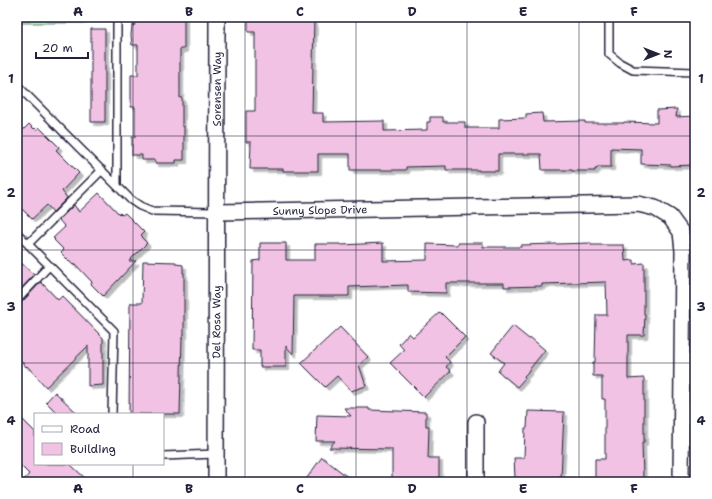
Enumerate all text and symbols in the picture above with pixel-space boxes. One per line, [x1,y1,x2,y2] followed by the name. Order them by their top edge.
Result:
[73,3,83,20] text: A
[185,3,193,20] text: B
[296,3,304,20] text: C
[407,3,417,20] text: D
[519,3,528,20] text: E
[630,3,638,20] text: F
[36,34,88,60] scale bar
[638,34,678,74] north arrow
[42,40,73,56] text: 20 m
[660,50,675,59] text: N
[210,52,225,126] street label: Sorensen Way
[8,70,14,87] text: 1
[698,70,704,87] text: 1
[6,184,16,201] text: 2
[696,184,706,201] text: 2
[272,202,368,219] street label: Sunny Slope Drive
[209,285,224,359] street label: Del Rosa Way
[6,298,16,315] text: 3
[696,298,706,315] text: 3
[6,412,16,429] text: 4
[696,412,706,429] text: 4
[34,413,164,465] legend
[70,421,101,437] text: Road
[70,441,116,457] text: Building
[73,480,83,497] text: A
[185,480,193,497] text: B
[296,480,304,497] text: C
[407,480,417,497] text: D
[519,480,528,497] text: E
[630,480,638,497] text: F

